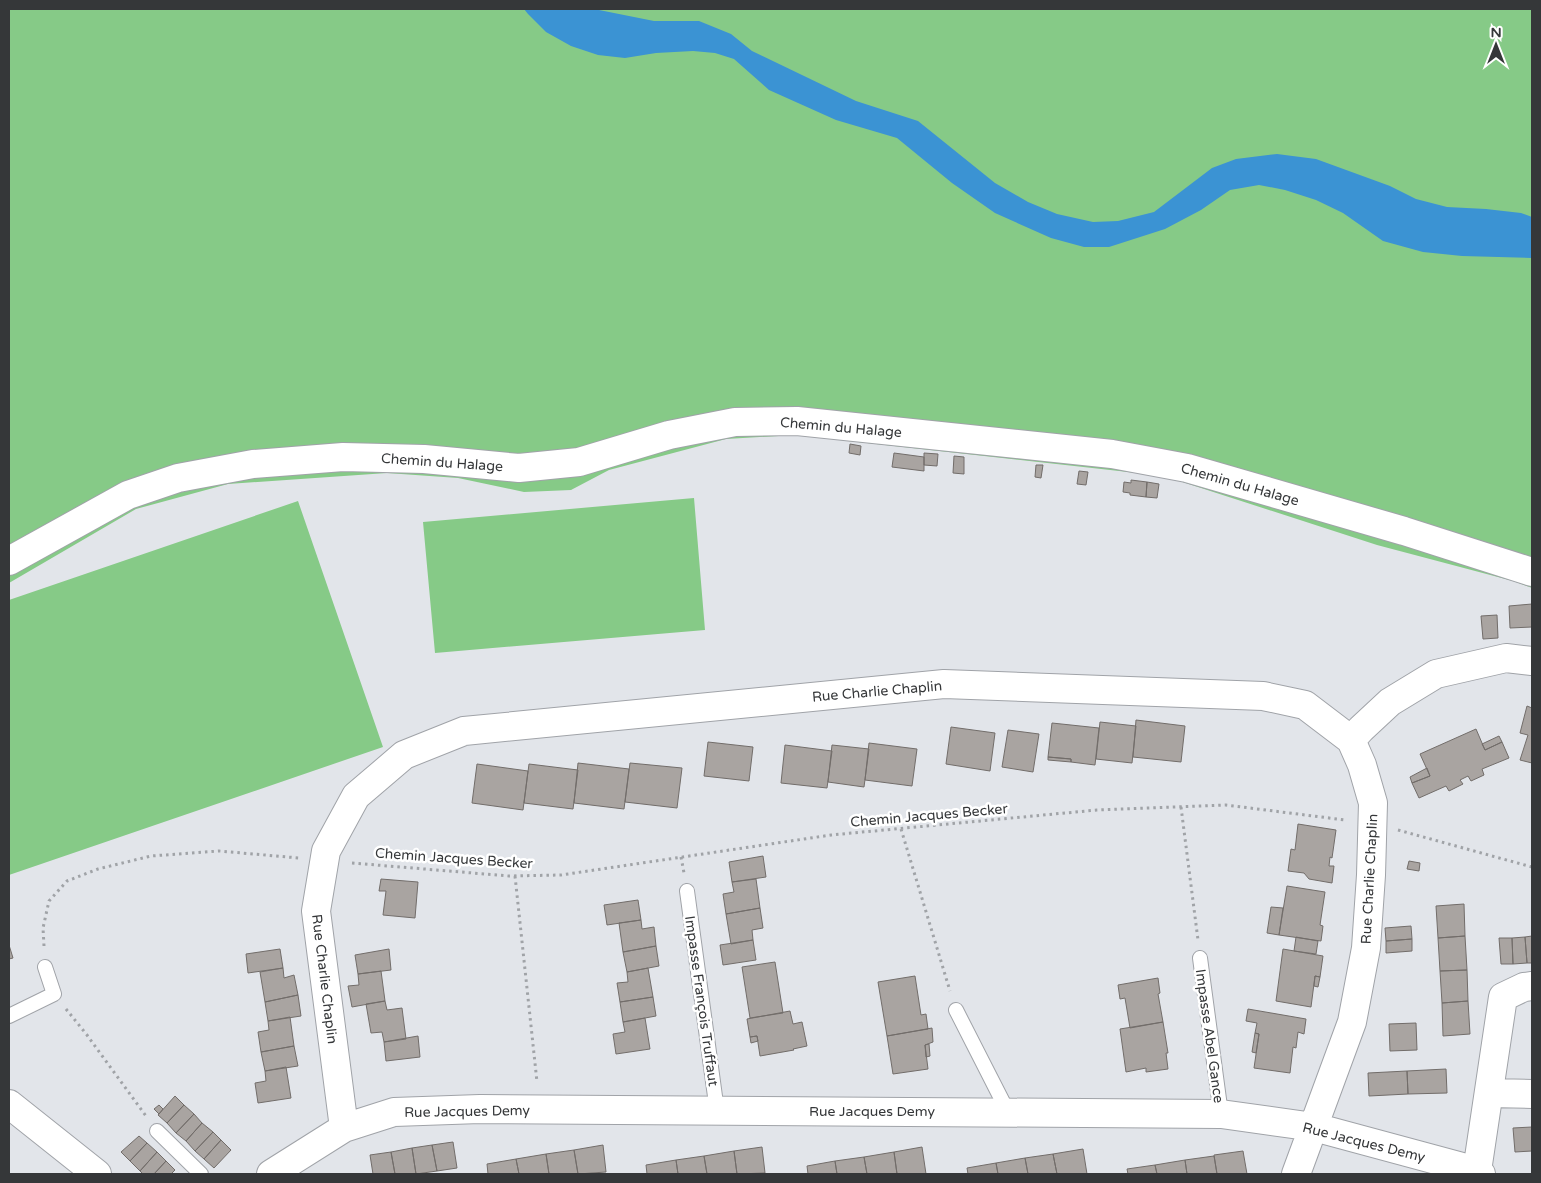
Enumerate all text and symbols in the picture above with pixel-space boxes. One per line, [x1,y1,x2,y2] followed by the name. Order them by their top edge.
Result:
[1471,20,1521,70] north arrow
[1490,24,1502,41] text: N
[779,414,903,441] street label: Chemin du Halage
[380,450,504,475] street label: Chemin du Halage
[1179,459,1301,510] street label: Chemin du Halage
[811,677,943,706] street label: Rue Charlie Chaplin
[850,800,1009,831] street label: Chemin Jacques Becker
[1358,813,1381,945] street label: Rue Charlie Chaplin
[375,845,534,873] street label: Chemin Jacques Becker
[308,913,341,1045] street label: Rue Charlie Chaplin
[681,915,722,1088] street label: Impasse François Truffaut
[1192,968,1227,1104] street label: Impasse Abel Gance
[404,1102,531,1121] street label: Rue Jacques Demy
[809,1103,935,1120] street label: Rue Jacques Demy
[1301,1119,1427,1166] street label: Rue Jacques Demy

